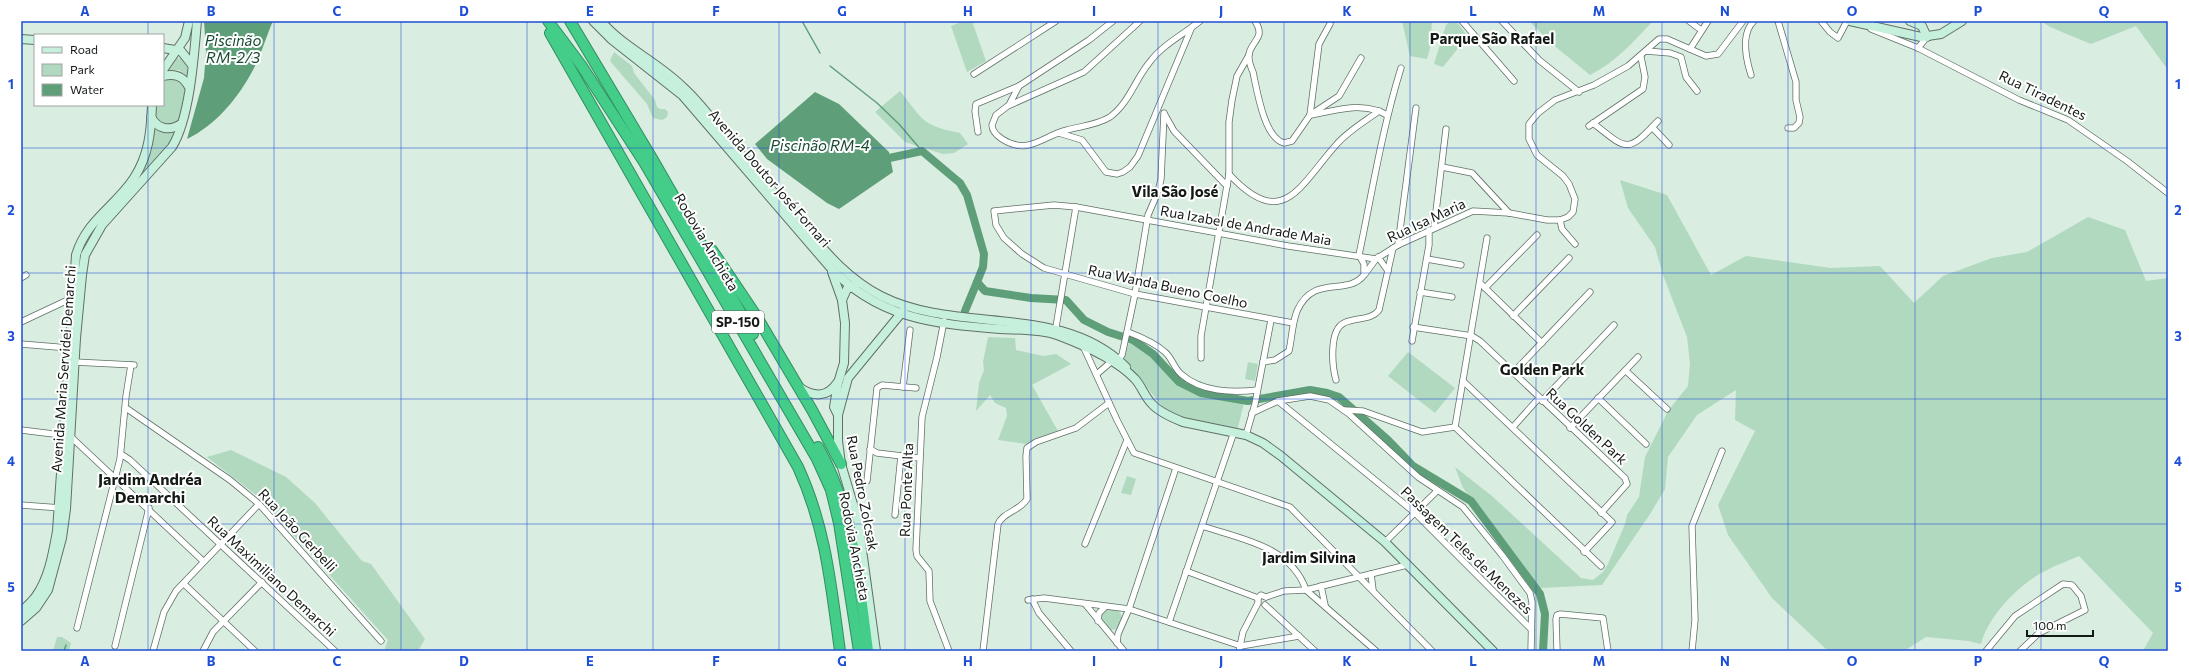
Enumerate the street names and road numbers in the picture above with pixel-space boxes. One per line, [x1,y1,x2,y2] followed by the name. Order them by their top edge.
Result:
[1996,66,2090,124] street label: Rua Tiradentes
[706,106,834,250] street label: Avenida Doutor José Fornari
[671,190,743,294] street label: Rodovia Anchieta
[1384,194,1468,246] street label: Rua Isa Maria
[1159,202,1333,248] street label: Rua Izabel de Andrade Maia
[1087,261,1249,311] street label: Rua Wanda Bueno Coelho
[47,265,79,473] street label: Avenida Maria Servidei Demarchi
[712,311,764,333] road number: SP-150
[1543,384,1631,468] street label: Rua Golden Park
[843,434,883,552] street label: Rua Pedro Zolcsak
[896,443,916,537] street label: Rua Ponte Alta
[1398,483,1536,617] street label: Passagem Teles de Menezes
[255,485,341,575] street label: Rua João Gerbelli
[836,490,874,602] street label: Rodovia Anchieta
[204,512,340,640] street label: Rua Maximiliano Demarchi

